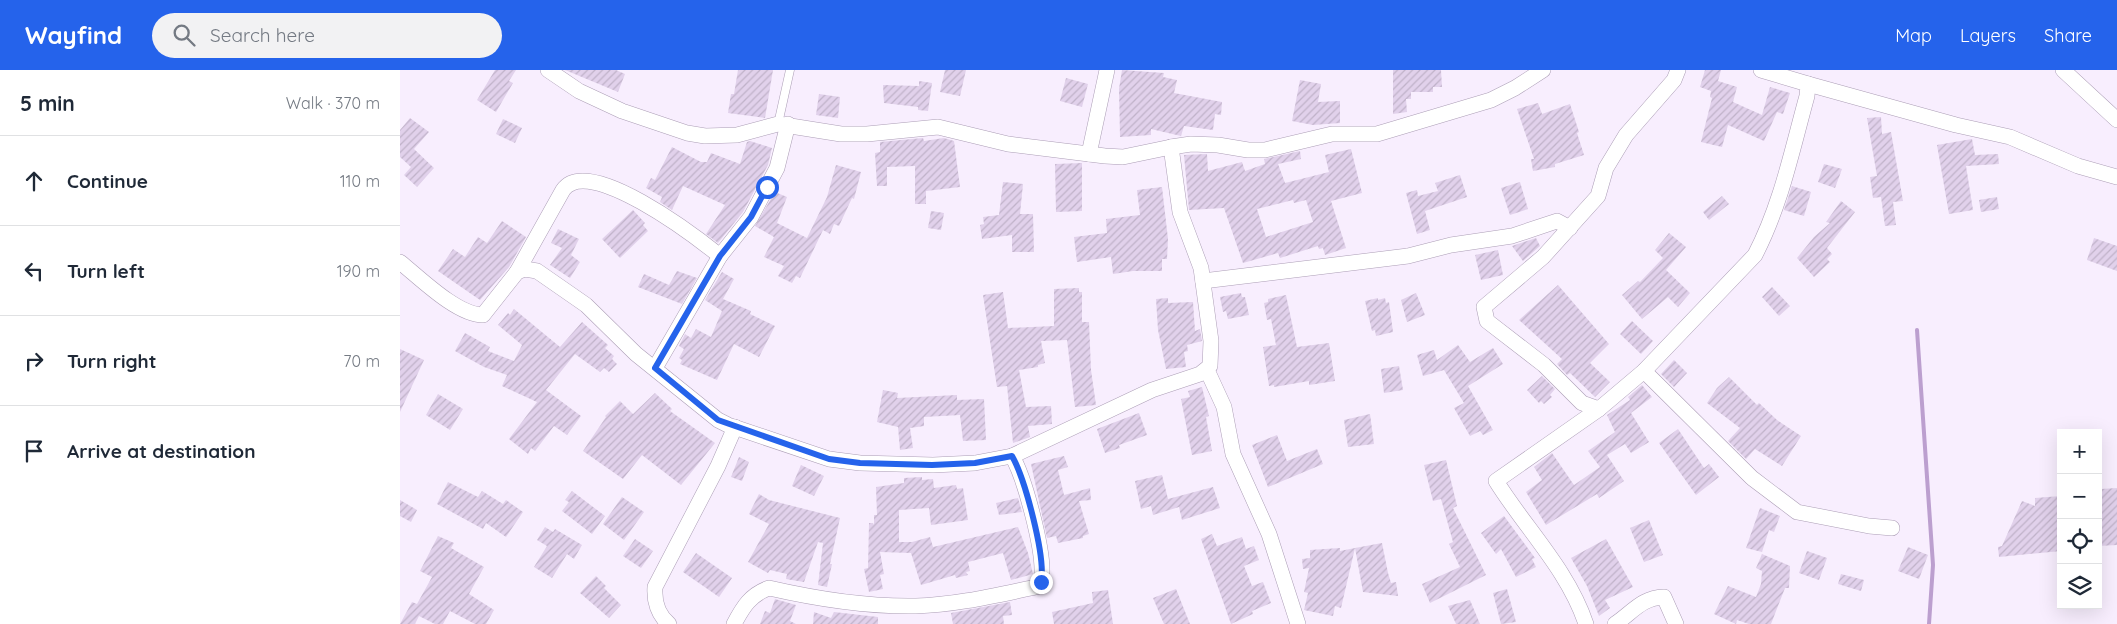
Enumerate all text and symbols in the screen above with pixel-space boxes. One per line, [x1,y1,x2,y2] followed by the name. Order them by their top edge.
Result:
[152,13,502,58] search box
[25,20,122,50] text: Wayfind
[170,21,198,49] icon: search
[210,23,315,47] text: Search here
[1895,24,1932,47] text: Map
[1960,24,2016,47] text: Layers
[2044,24,2092,47] text: Share
[20,90,75,116] text: 5 min
[286,93,380,113] text: Walk · 370 m
[20,167,48,195] icon: ahead
[67,169,148,193] text: Continue
[340,171,380,191] text: 110 m
[756,176,779,199] route start
[20,257,48,285] icon: left
[67,259,145,283] text: Turn left
[337,261,380,281] text: 190 m
[20,347,48,375] icon: right
[67,349,156,373] text: Turn right
[343,351,380,371] text: 70 m
[2057,429,2102,609] map controls
[2057,429,2102,474] button: +
[20,437,48,465] icon: arrive
[67,439,256,463] text: Arrive at destination
[2057,474,2102,519] button: −
[2057,519,2102,564] button: locate
[2057,564,2102,609] button: layers
[1030,571,1053,594] route end

